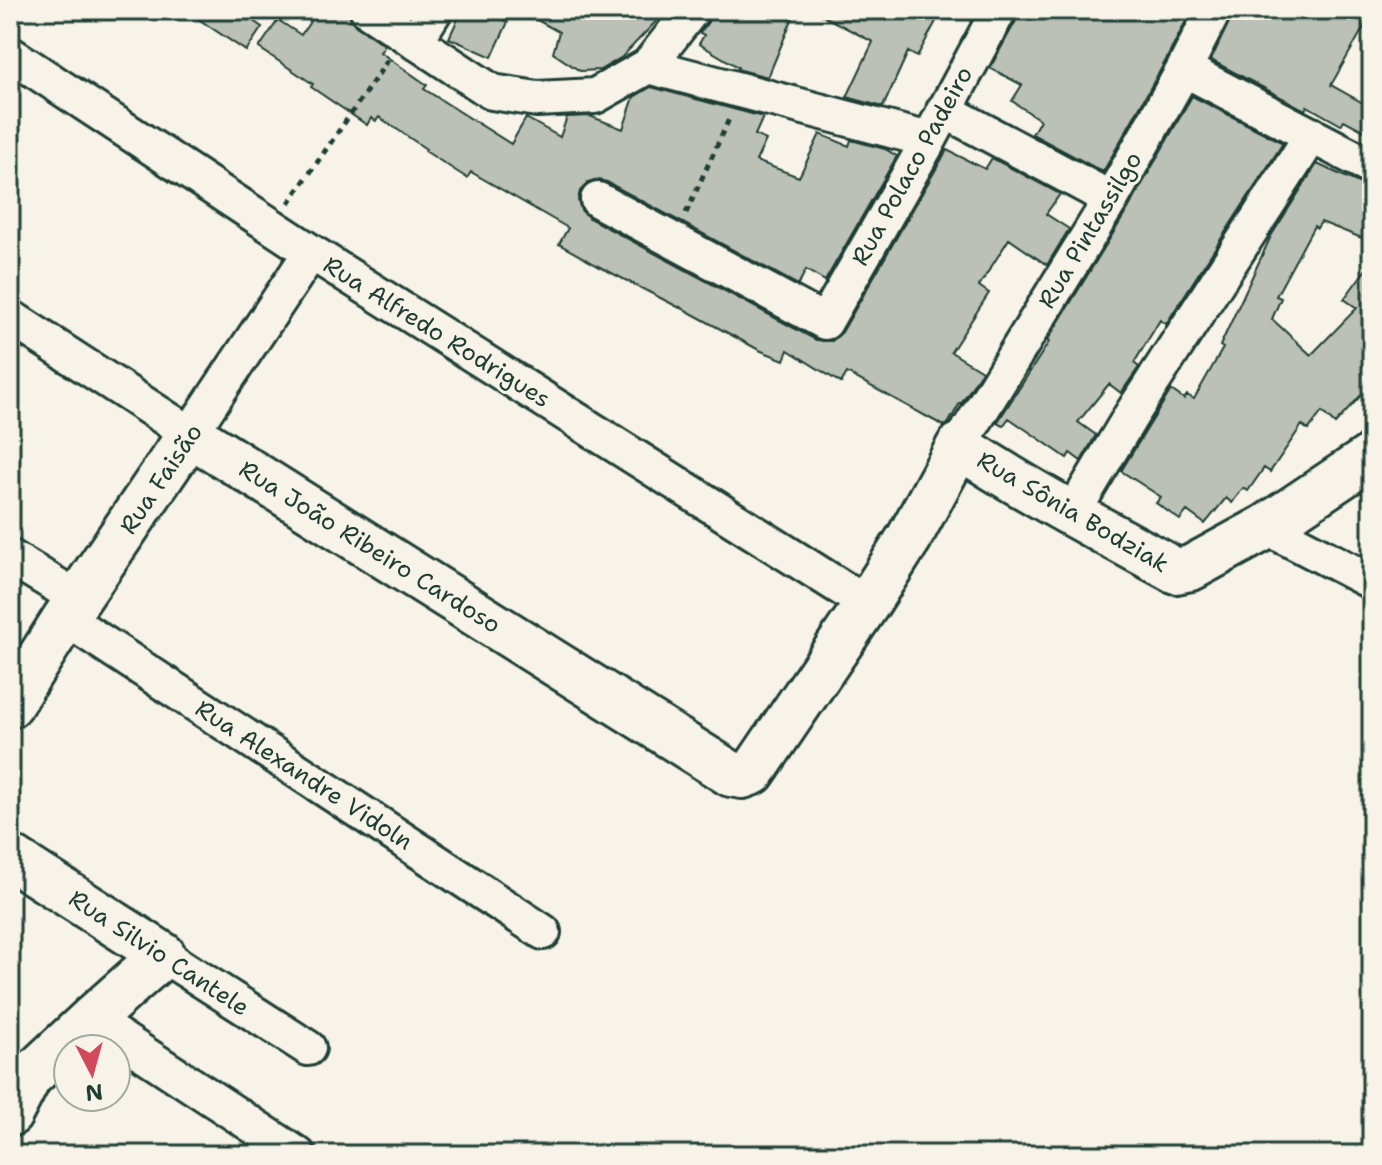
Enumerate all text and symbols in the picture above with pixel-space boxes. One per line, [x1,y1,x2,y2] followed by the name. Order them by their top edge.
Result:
[844,61,980,271] street label: Rua Polaco Padeiro
[1031,146,1149,314] street label: Rua Pintassilgo
[317,249,557,415] street label: Rua Alfredo Rodrigues
[112,417,210,541] street label: Rua Faisão
[971,444,1175,580] street label: Rua Sônia Bodziak
[233,453,507,641] street label: Rua João Ribeiro Cardoso
[189,693,419,857] street label: Rua Alexandre Vidoln
[63,883,255,1023] street label: Rua Silvio Cantele
[52,1033,132,1113] north arrow
[84,1077,104,1108] text: N

